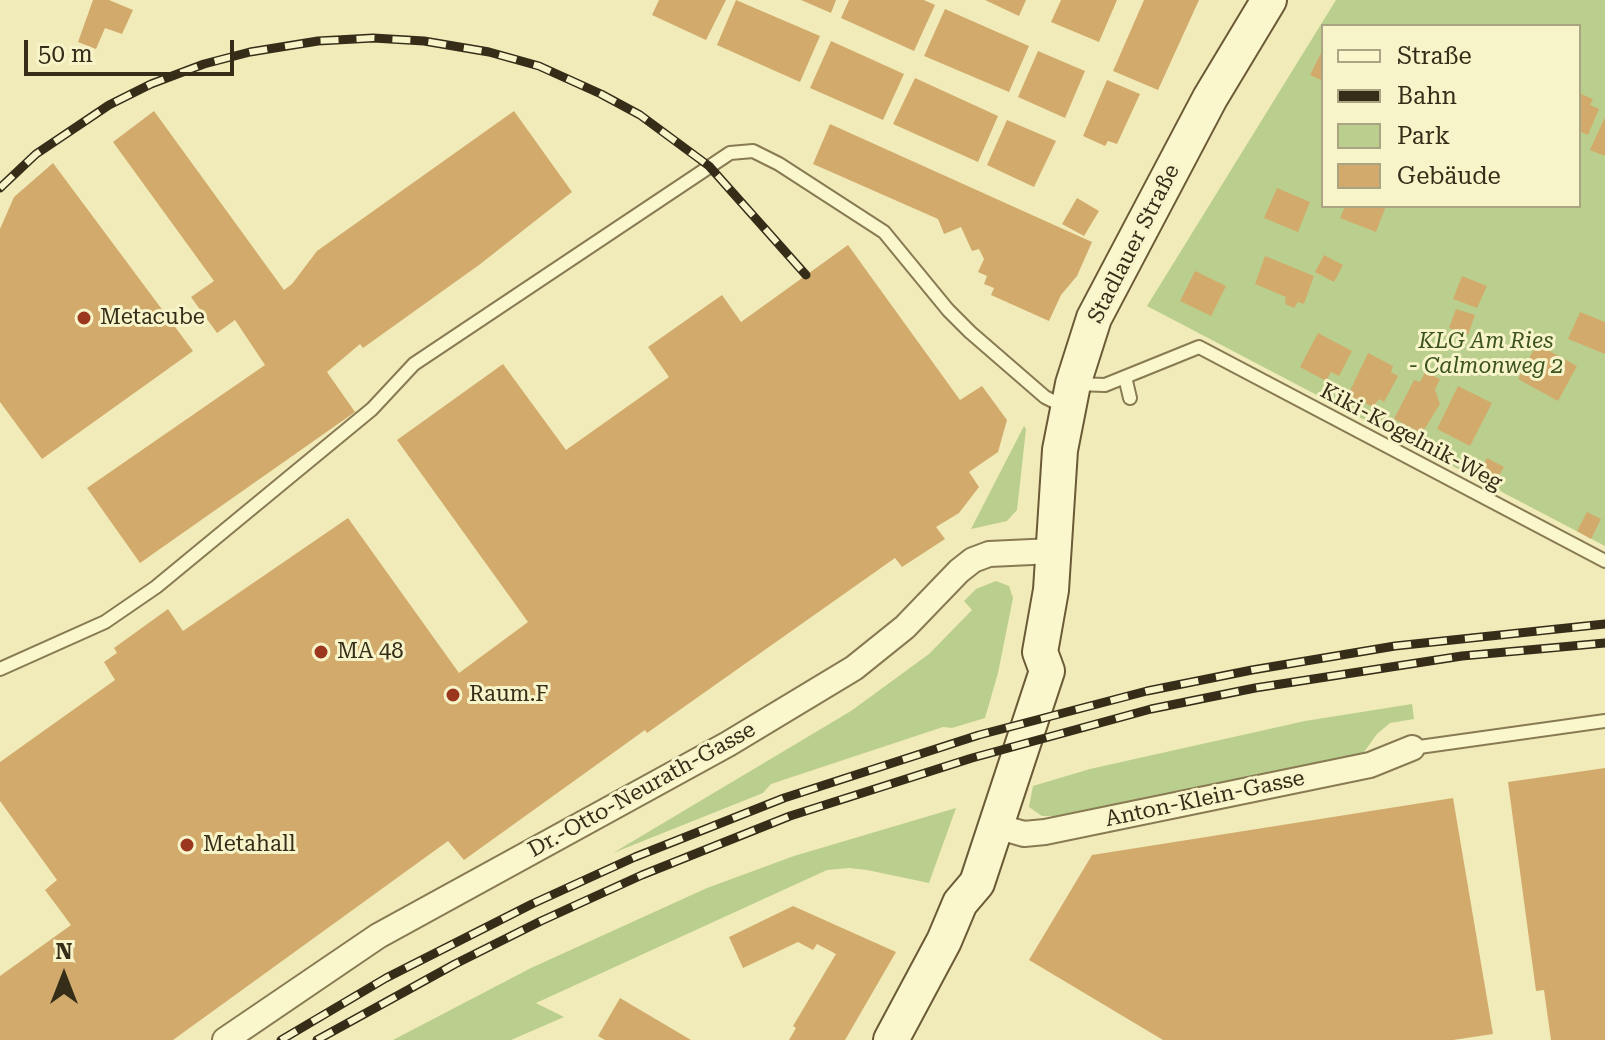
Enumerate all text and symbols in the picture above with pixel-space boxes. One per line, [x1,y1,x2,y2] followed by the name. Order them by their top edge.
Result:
[28,24,238,74] scale bar
[1321,24,1581,208] legend
[38,40,93,68] text: 50 m
[1397,42,1472,70] text: Straße
[1397,82,1457,110] text: Bahn
[1397,122,1450,150] text: Park
[1083,160,1185,328] street label: Stadlauer Straße
[1397,162,1501,190] text: Gebäude
[100,305,205,331] place label: Metacube
[75,309,93,327] marker: Metacube
[1409,329,1563,380] park label: KLG Am Ries - Calmonweg 2
[1315,378,1507,496] street label: Kiki-Kogelnik-Weg
[337,639,404,665] place label: MA 48
[312,643,330,661] marker: MA 48
[469,682,549,708] place label: Raum.F
[444,686,462,704] marker: Raum.F
[524,716,760,864] street label: Dr.-Otto-Neurath-Gasse
[1103,765,1307,833] street label: Anton-Klein-Gasse
[203,832,296,858] place label: Metahall
[178,836,196,854] marker: Metahall
[24,936,104,1016] north arrow
[56,939,72,964] text: N

